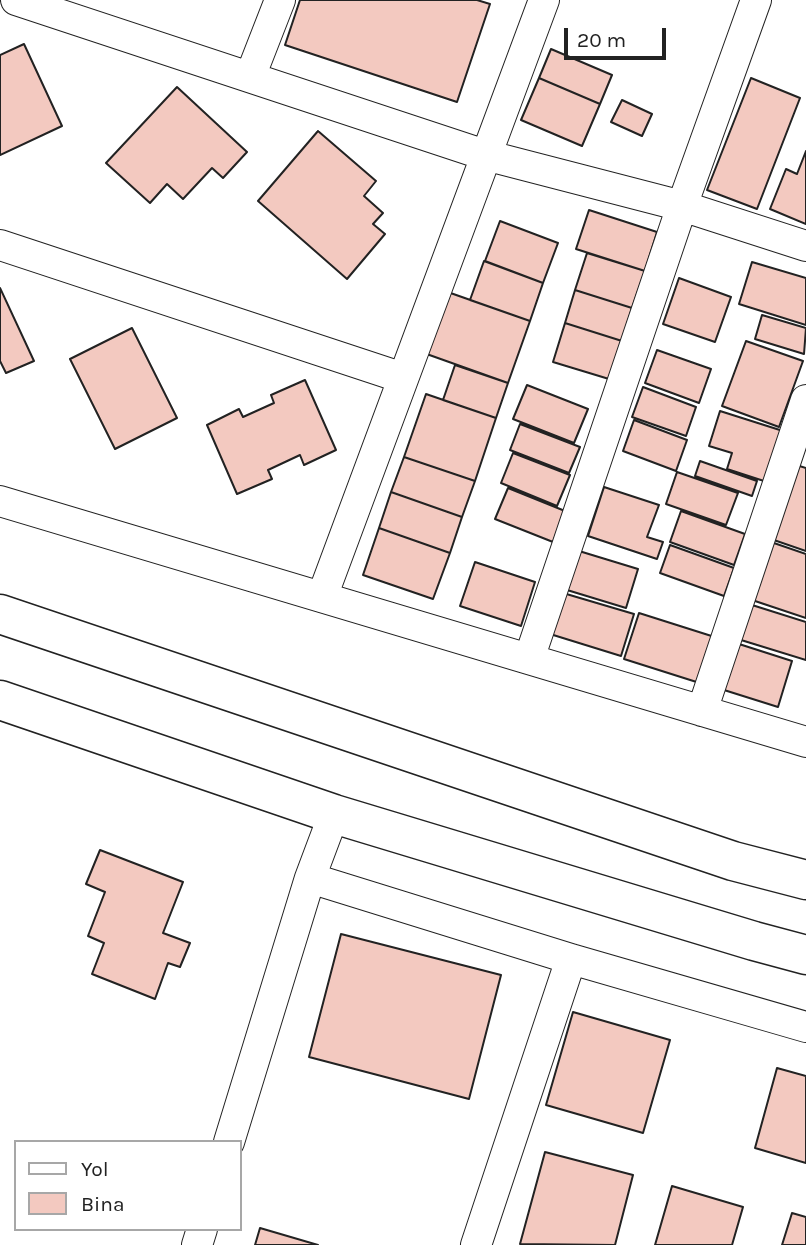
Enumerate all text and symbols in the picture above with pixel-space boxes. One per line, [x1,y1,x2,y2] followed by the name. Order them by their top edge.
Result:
[568,14,670,58] scale bar
[577,28,626,52] text: 20 m
[14,1140,242,1231] legend
[81,1157,109,1181] text: Yol
[81,1192,125,1216] text: Bina

